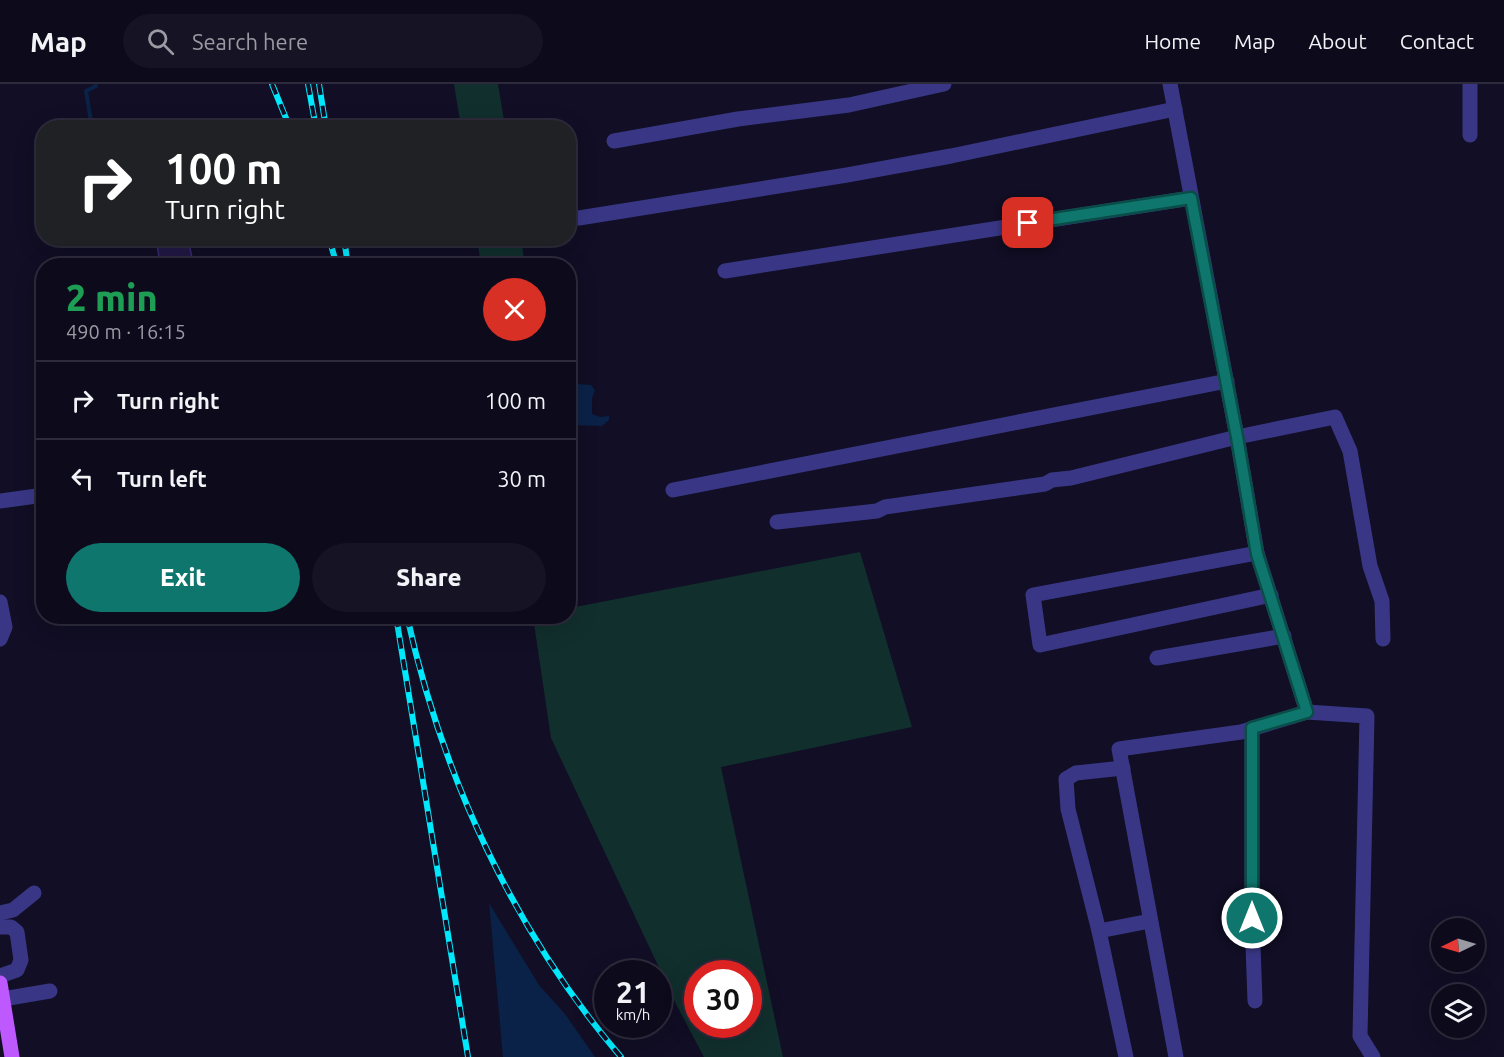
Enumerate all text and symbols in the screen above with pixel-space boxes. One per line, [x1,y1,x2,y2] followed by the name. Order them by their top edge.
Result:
[123,14,543,68] search box
[144,25,177,58] icon: search
[30,26,87,57] text: Map
[192,29,308,54] text: Search here
[1144,29,1201,53] text: Home
[1234,29,1275,53] text: Map
[1308,29,1367,53] text: About
[1400,29,1474,53] text: Contact
[66,144,144,222] icon: right
[165,145,282,192] text: 100 m
[165,194,285,224] text: Turn right
[1002,197,1053,248] pin
[1011,206,1044,239] icon: arrive
[66,277,158,318] text: 2 min
[483,278,546,341] button: close
[66,320,186,343] text: 490 m · 16:15
[66,384,99,417] icon: right
[117,388,219,413] text: Turn right
[485,388,546,413] text: 100 m
[66,462,99,495] icon: left
[117,466,207,491] text: Turn left
[497,466,546,491] text: 30 m
[66,543,300,612] button: Exit
[312,543,546,612] button: Share
[1220,886,1284,950] position arrow
[1431,918,1485,972] north arrow
[1431,918,1485,1038] map controls
[684,960,762,1038] speed limit sign: 30
[616,975,650,1009] text: 21
[1431,984,1485,1038] button: layers
[616,1006,650,1023] text: km/h

